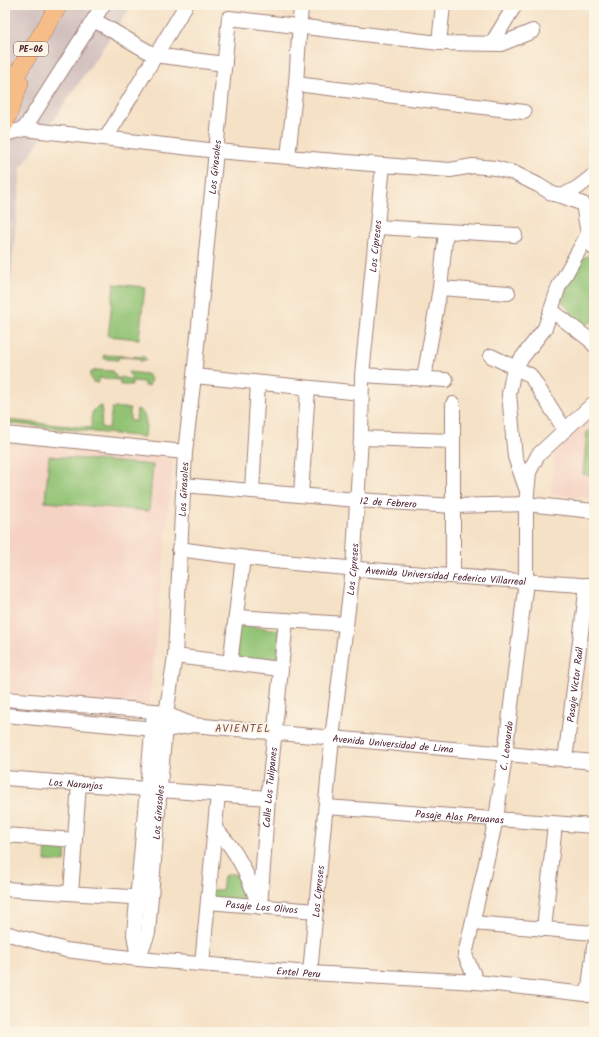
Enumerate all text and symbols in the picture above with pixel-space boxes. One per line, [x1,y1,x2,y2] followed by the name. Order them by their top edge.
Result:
[14,42,48,56] road number: PE-06
[205,138,226,195] street label: Los Girasoles
[365,219,387,273] street label: Los Cipreses
[175,461,194,517] street label: Los Girasoles
[359,493,418,513] street label: 12 de Febrero
[343,542,364,596] street label: Los Cipreses
[365,563,527,590] street label: Avenida Universidad Federico Villarreal
[563,646,588,723] street label: Pasaje Victor Raúl
[215,720,271,738] district label: AVIENTEL
[496,720,518,772] street label: C. Leonardo
[332,731,454,758] street label: Avenida Universidad de Lima
[259,746,282,828] street label: Calle Los Tulipanes
[48,774,104,795] street label: Los Naranjos
[149,784,169,840] street label: Los Girasoles
[415,806,505,829] street label: Pasaje Alas Peruanas
[308,864,329,918] street label: Los Cipreses
[225,896,299,919] street label: Pasaje Los Olivos
[276,963,321,983] street label: Entel Peru

